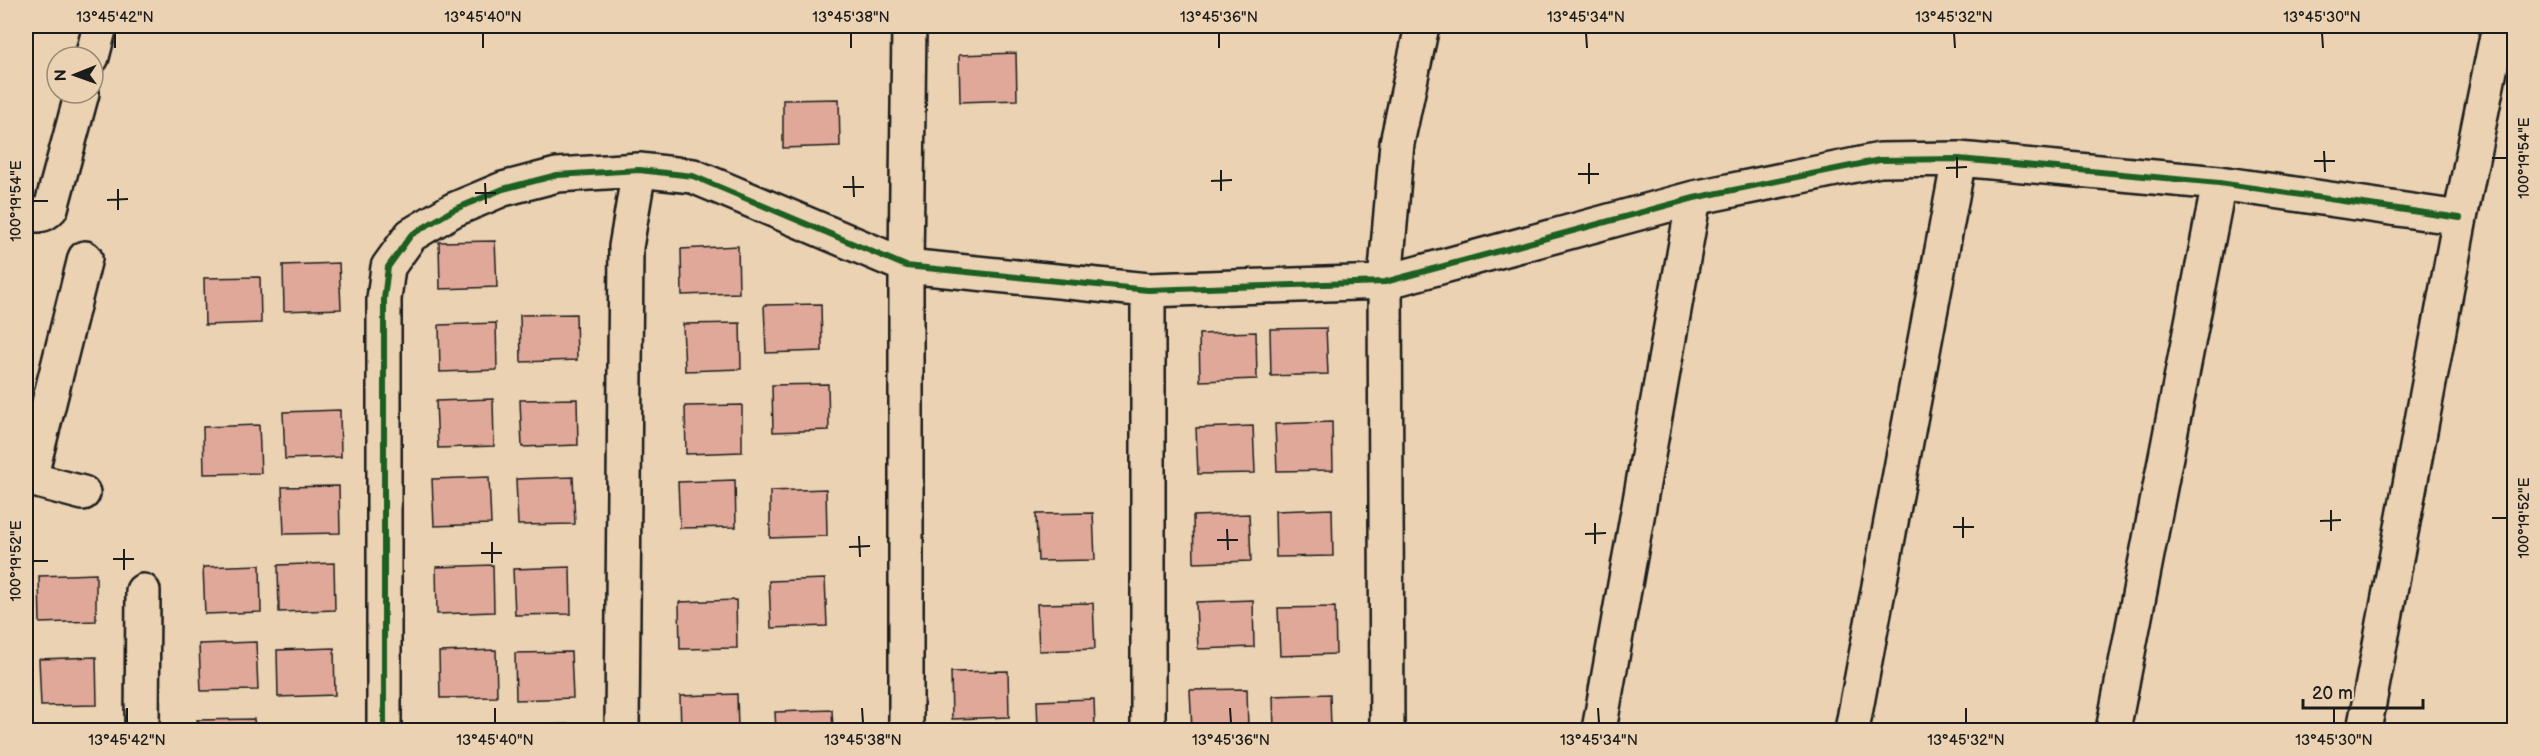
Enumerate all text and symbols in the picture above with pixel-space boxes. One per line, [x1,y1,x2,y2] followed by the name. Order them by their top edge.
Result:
[76,8,154,27] text: 13°45'42"N
[444,8,522,27] text: 13°45'40"N
[812,8,890,27] text: 13°45'38"N
[1180,8,1258,27] text: 13°45'36"N
[1547,8,1625,27] text: 13°45'34"N
[1915,8,1993,27] text: 13°45'32"N
[2283,8,2361,27] text: 13°45'30"N
[45,45,105,105] north arrow
[52,69,71,81] text: N
[2515,117,2534,199] text: 100°19'54"E
[7,160,26,242] text: 100°19'54"E
[2515,477,2534,559] text: 100°19'52"E
[7,520,26,602] text: 100°19'52"E
[2303,672,2423,710] scale bar
[2312,683,2353,704] text: 20 m
[88,731,166,750] text: 13°45'42"N
[456,731,534,750] text: 13°45'40"N
[824,731,902,750] text: 13°45'38"N
[1192,731,1270,750] text: 13°45'36"N
[1560,731,1638,750] text: 13°45'34"N
[1927,731,2005,750] text: 13°45'32"N
[2295,731,2373,750] text: 13°45'30"N

